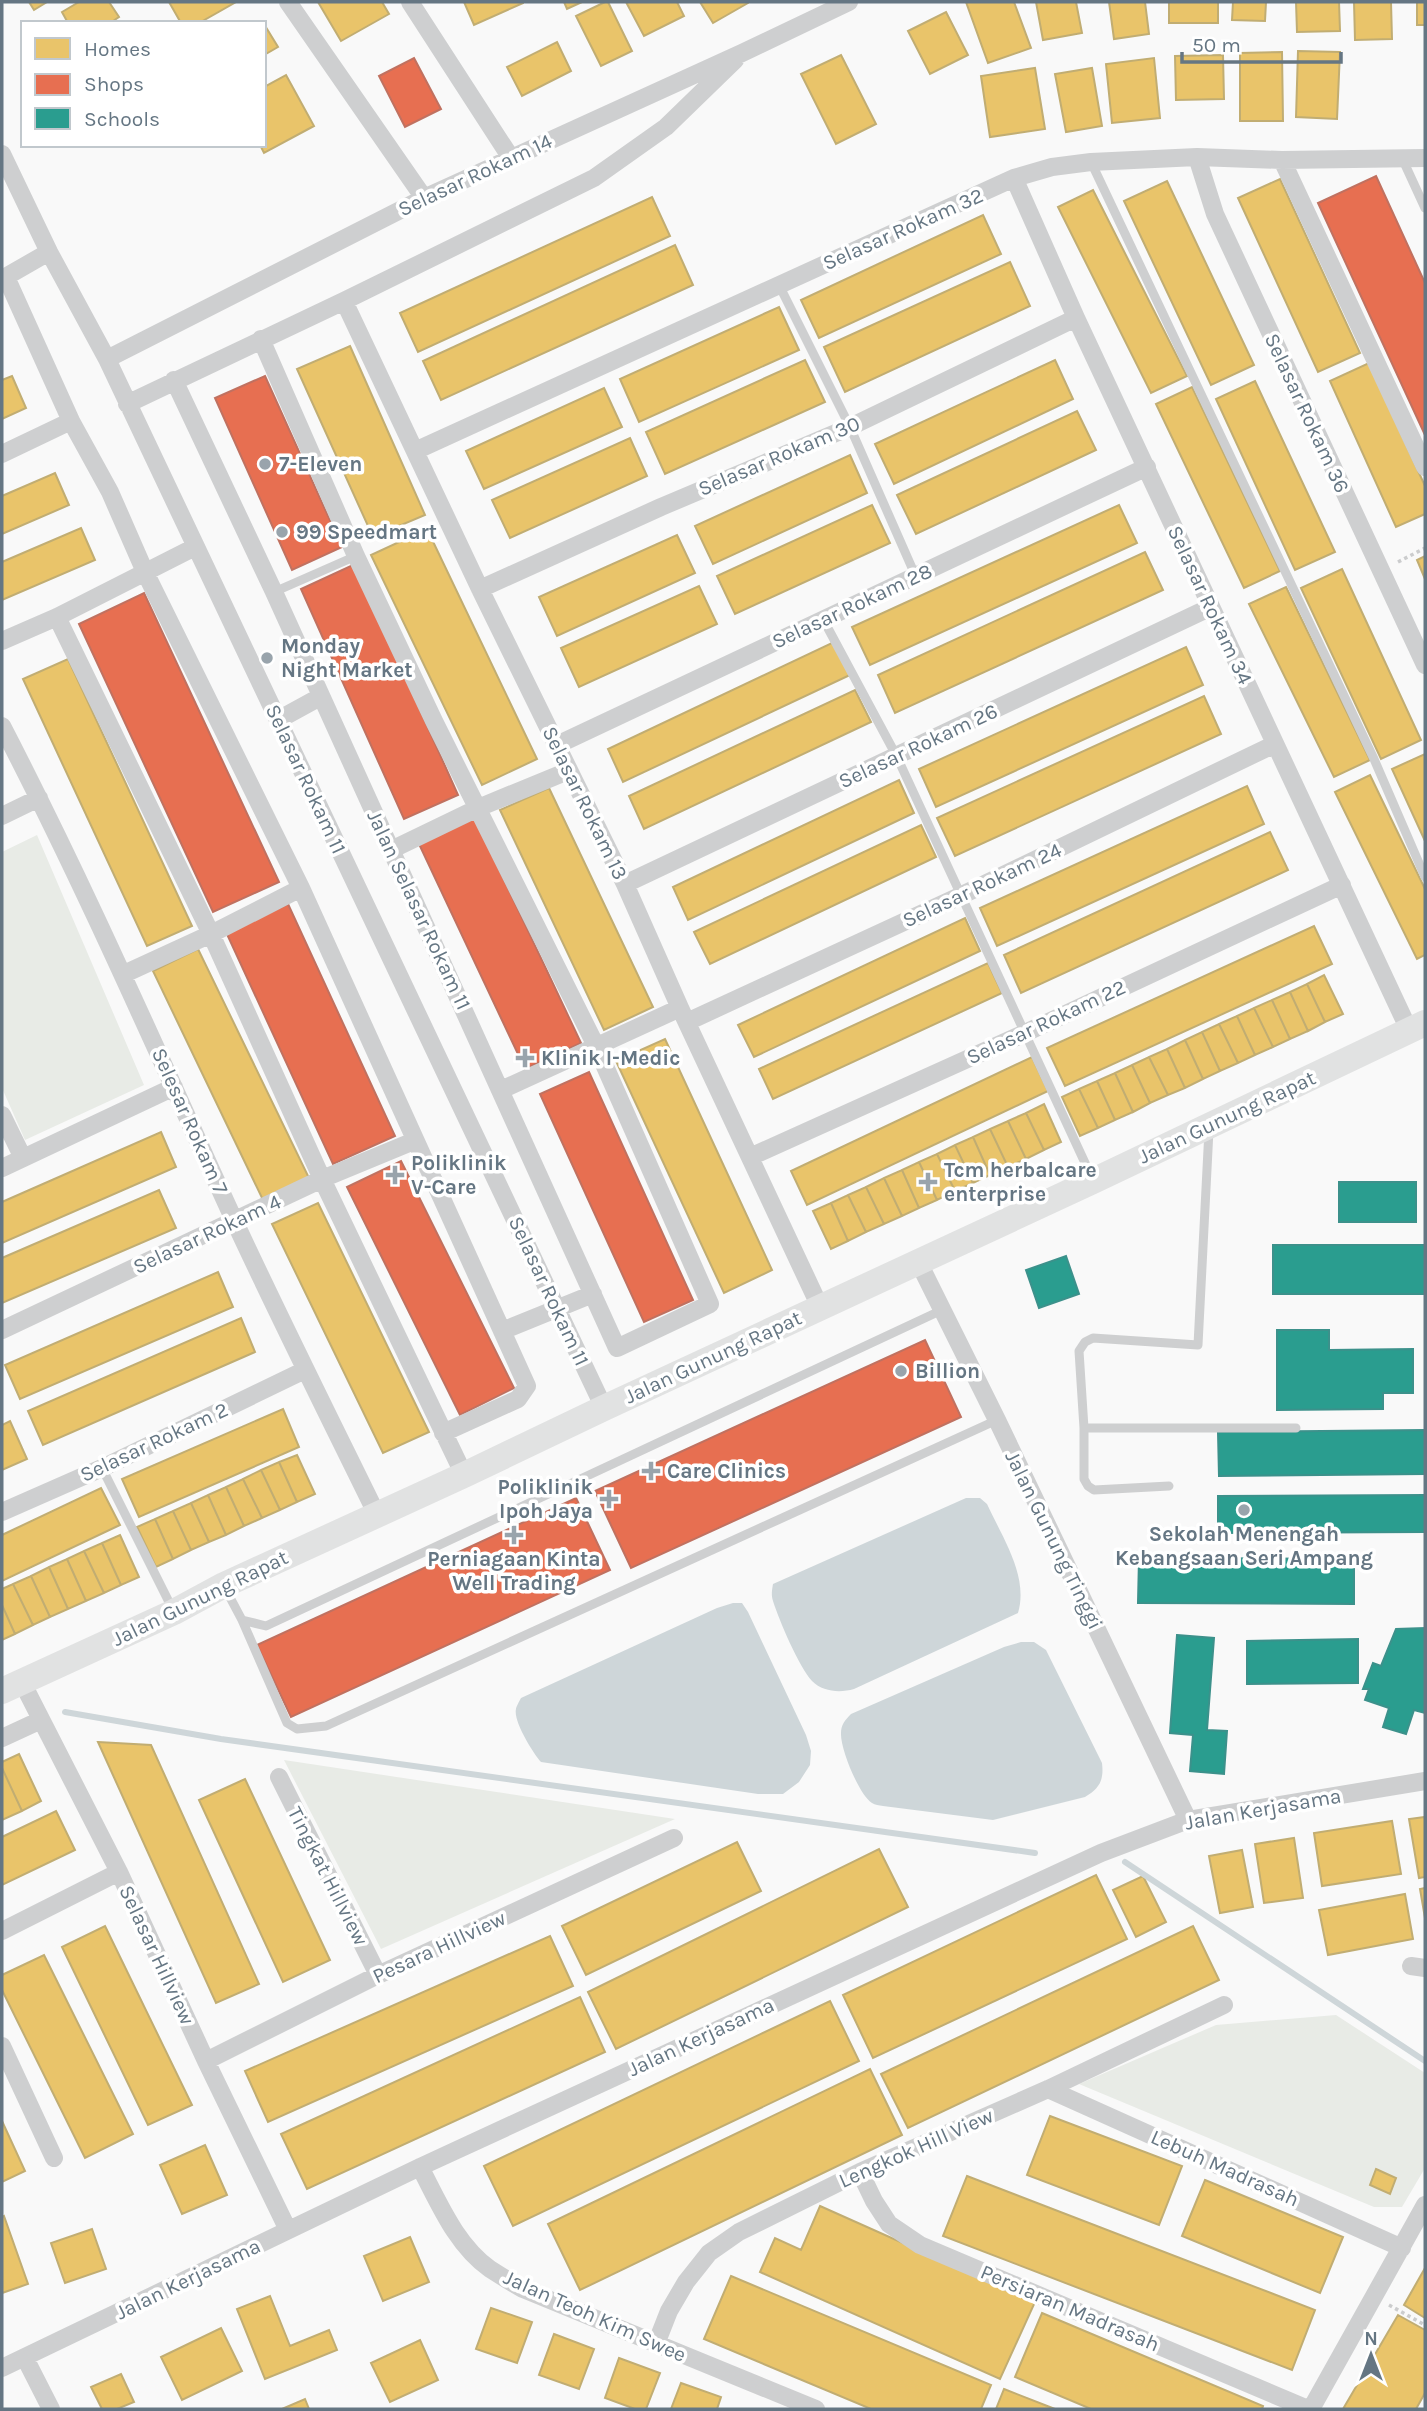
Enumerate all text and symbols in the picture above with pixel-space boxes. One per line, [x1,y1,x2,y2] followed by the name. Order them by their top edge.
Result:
[21,21,266,147] legend
[1182,21,1341,65] scale bar
[1192,33,1241,57] text: 50 m
[84,37,151,61] text: Homes
[84,72,144,96] text: Shops
[84,107,160,131] text: Schools
[394,129,556,221] street label: Selasar Rokam 14
[819,183,987,275] street label: Selasar Rokam 32
[1260,330,1354,496] street label: Selasar Rokam 36
[695,411,863,501] street label: Selasar Rokam 30
[279,452,362,476] place label: 7-Eleven
[257,456,273,472] marker: 7-Eleven
[296,520,437,544] place label: 99 Speedmart
[1163,522,1257,689] street label: Selasar Rokam 34
[274,524,290,540] marker: 99 Speedmart
[768,558,936,654] street label: Selasar Rokam 28
[281,634,413,682] place label: Monday Night Market
[259,650,275,666] marker: Monday Night Market
[835,699,1001,793] street label: Selasar Rokam 26
[261,700,351,858] street label: Selasar Rokam 11
[537,722,633,884] street label: Selasar Rokam 13
[362,806,476,1014] street label: Jalan Selasar Rokam 11
[899,838,1065,932] street label: Selasar Rokam 24
[963,975,1129,1069] street label: Selasar Rokam 22
[147,1044,233,1198] street label: Selesar Rokam 7
[541,1046,680,1070] place label: Klinik I-Medic
[515,1048,535,1068] marker: Klinik I-Medic
[1135,1065,1319,1169] street label: Jalan Gunung Rapat
[411,1151,507,1199] place label: Poliklinik V-Care
[944,1158,1097,1206] place label: Tcm herbalcare enterprise
[385,1165,405,1185] marker: Poliklinik V-Care
[918,1172,938,1192] marker: Tcm herbalcare enterprise
[129,1189,285,1279] street label: Selasar Rokam 4
[504,1212,594,1370] street label: Selasar Rokam 11
[621,1305,805,1409] street label: Jalan Gunung Rapat
[915,1359,980,1383] place label: Billion
[893,1363,909,1379] marker: Billion
[76,1397,232,1487] street label: Selasar Rokam 2
[1000,1447,1108,1633] street label: Jalan Gunung Tinggi
[667,1459,786,1483] place label: Care Clinics
[641,1461,661,1481] marker: Care Clinics
[498,1475,594,1523] place label: Poliklinik Ipoh Jaya
[599,1489,619,1509] marker: Poliklinik Ipoh Jaya
[1236,1502,1252,1518] marker: Sekolah Menengah Kebangsaan Seri Ampang
[1115,1522,1373,1570] place label: Sekolah Menengah Kebangsaan Seri Ampang
[506,1527,522,1543] marker: Perniagaan Kinta Well Trading
[108,1545,292,1651] street label: Jalan Gunung Rapat
[427,1547,601,1595] place label: Perniagaan Kinta Well Trading
[1183,1783,1343,1835] street label: Jalan Kerjasama
[283,1803,373,1949] street label: Tingkat Hillview
[114,1882,200,2028] street label: Selasar Hillview
[369,1906,509,1988] street label: Pesara Hillview
[624,1993,778,2081] street label: Jalan Kerjasama
[835,2103,997,2193] street label: Lengkok Hill View
[1147,2125,1303,2211] street label: Lebuh Madrasah
[112,2234,264,2324] street label: Jalan Kerjasama
[977,2259,1163,2357] street label: Persiaran Madrasah
[500,2265,690,2367] street label: Jalan Teoh Kim Swee
[1336,2320,1406,2390] north arrow
[1364,2328,1378,2350] text: N

